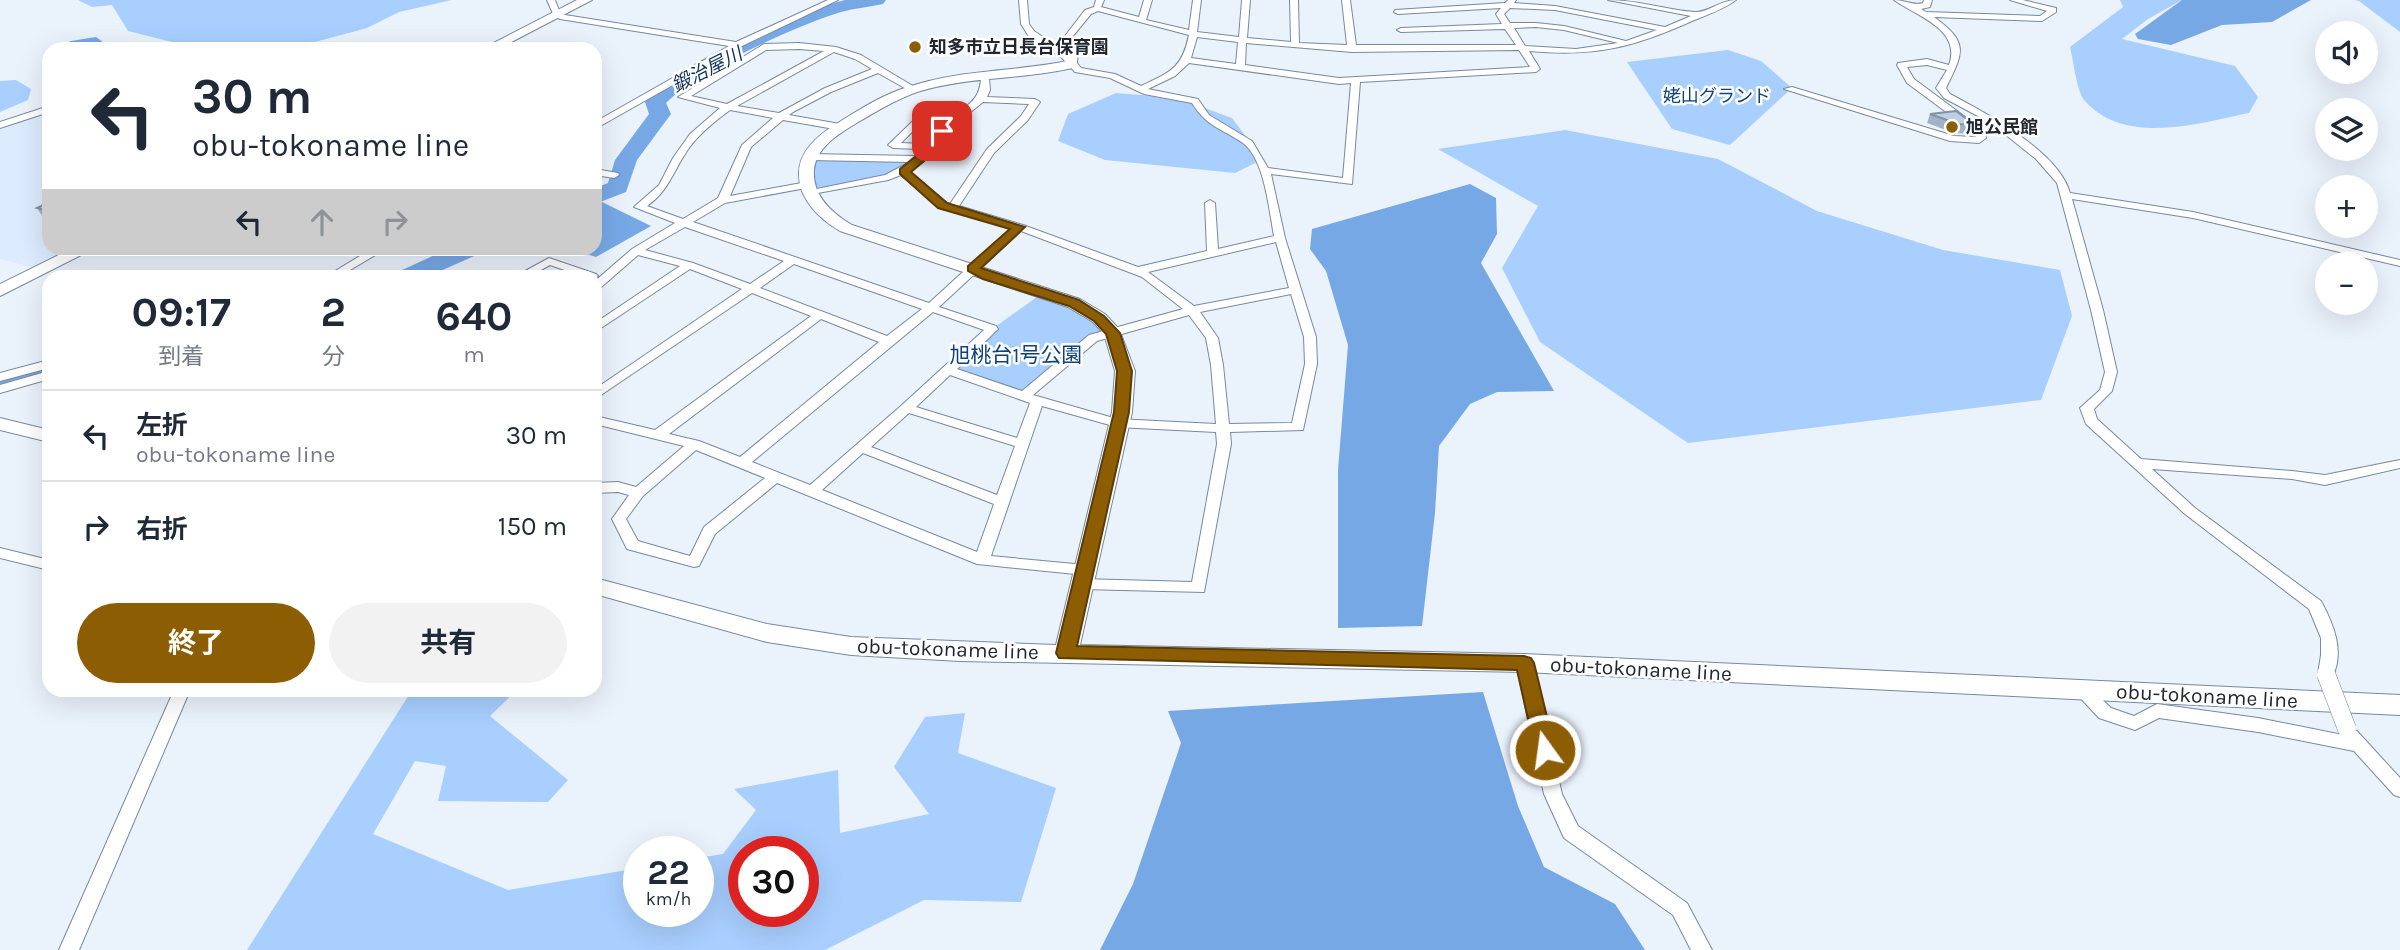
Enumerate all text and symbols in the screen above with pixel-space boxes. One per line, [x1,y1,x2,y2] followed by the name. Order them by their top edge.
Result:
[2315,21,2378,315] map controls
[2315,21,2378,84] button: sound
[929,36,1109,58] place label: 知多市立日長台保育園
[907,39,923,55] marker: 知多市立日長台保育園
[668,42,748,97] water label: 鍛治屋川
[192,68,312,125] text: 30 m
[77,70,168,161] icon: left
[1663,85,1771,107] park label: 姥山グランド
[2315,98,2378,161] button: layers
[912,101,972,161] pin
[923,112,961,150] icon: arrive
[1966,116,2038,138] place label: 旭公民館
[1944,119,1960,135] marker: 旭公民館
[192,127,469,164] text: obu-tokoname line
[2315,175,2378,238] button: +
[230,203,268,241] icon: left
[303,203,341,241] icon: ahead
[376,203,414,241] icon: right
[2315,252,2378,315] button: −
[132,287,231,337] text: 09:17
[320,287,346,337] text: 2
[435,291,512,341] text: 640
[463,341,485,368] text: m
[158,343,204,370] text: 到着
[322,343,345,370] text: 分
[950,343,1082,367] park label: 旭桃台1号公園
[136,410,188,441] text: 左折
[77,417,115,455] icon: left
[506,420,567,451] text: 30 m
[136,441,335,468] text: obu-tokoname line
[77,508,115,546] icon: right
[498,511,567,542] text: 150 m
[136,514,188,545] text: 右折
[77,603,315,683] button: 終了
[329,603,567,683] button: 共有
[857,634,1039,664] street label: obu-tokoname line
[1550,652,1732,686] street label: obu-tokoname line
[2116,679,2298,713] street label: obu-tokoname line
[1508,713,1582,787] position arrow
[728,836,819,927] speed limit sign: 30
[647,852,690,893] text: 22
[646,888,691,910] text: km/h

